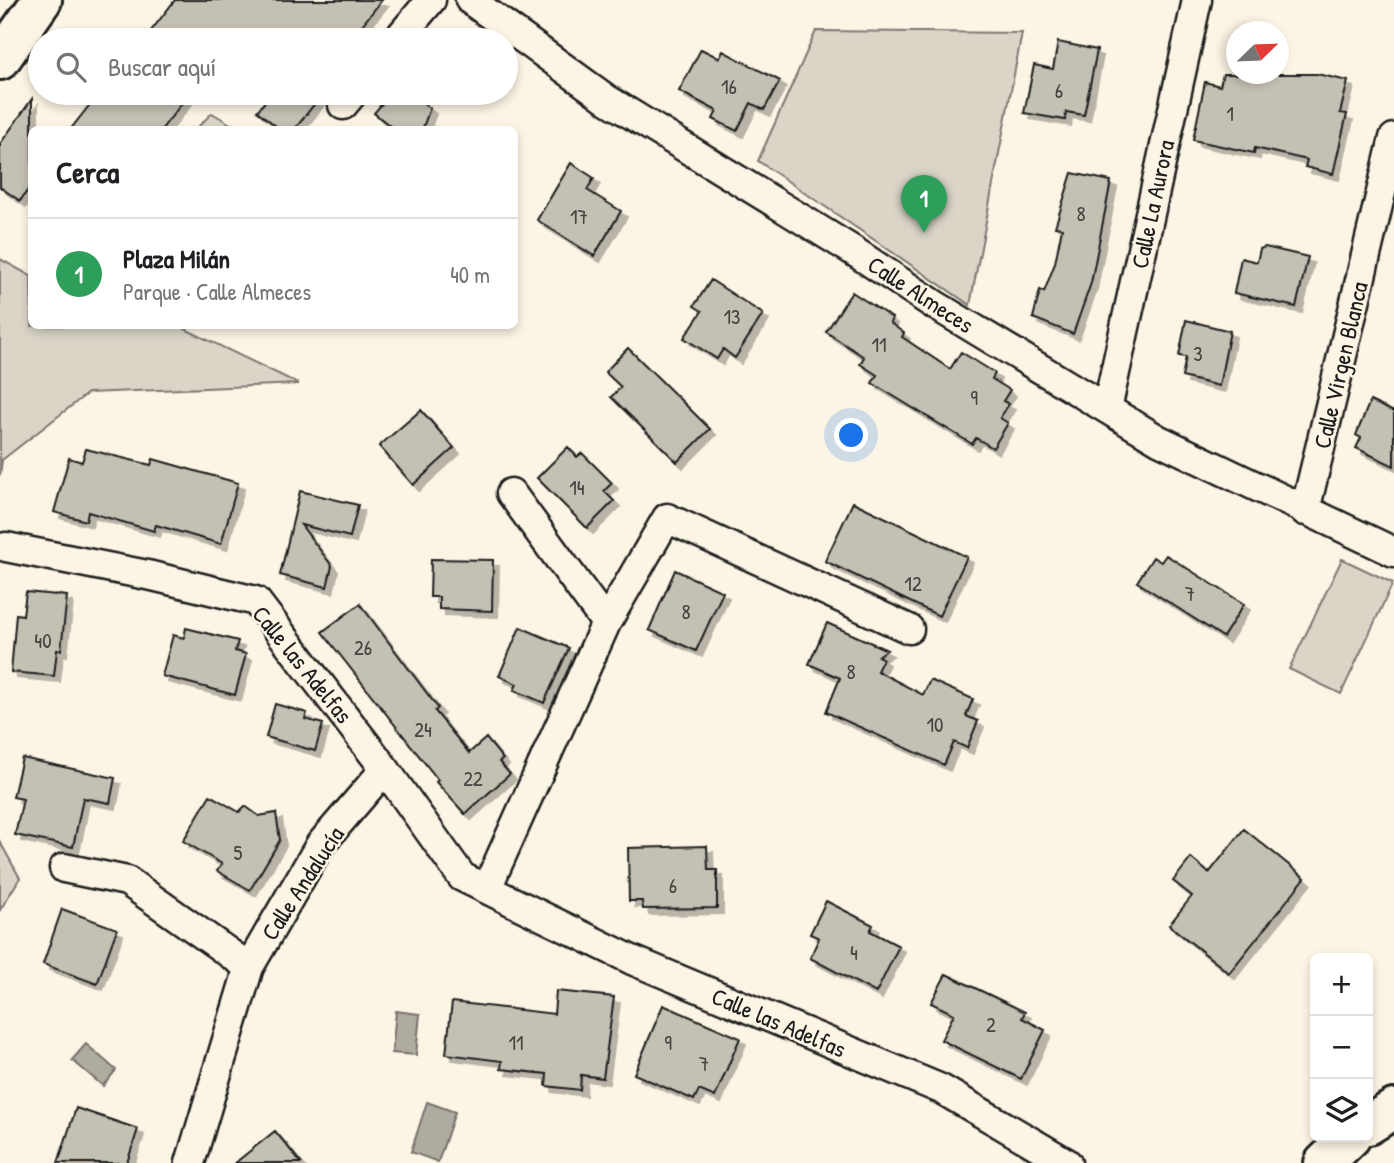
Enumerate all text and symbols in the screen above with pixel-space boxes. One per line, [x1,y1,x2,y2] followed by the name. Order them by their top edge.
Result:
[1226,21,1289,84] north arrow
[28,28,518,105] search box
[52,48,90,86] icon: search
[108,49,216,84] text: Buscar aquí
[721,72,737,101] house number: 16
[1055,76,1063,105] house number: 6
[1226,99,1234,128] house number: 1
[1123,137,1181,271] street label: Calle La Aurora
[56,152,119,192] text: Cerca
[901,175,947,233] pin: 1
[1076,199,1086,228] house number: 8
[570,202,588,231] house number: 17
[123,241,230,276] text: Plaza Milán
[862,248,980,340] street label: Calle Almeces
[75,259,83,290] text: 1
[450,259,490,290] text: 40 m
[123,276,311,307] text: Parque · Calle Almeces
[1305,278,1375,452] street label: Calle Virgen Blanca
[723,302,741,331] house number: 13
[871,330,887,359] house number: 11
[1193,339,1203,368] house number: 3
[970,383,978,412] house number: 9
[834,418,868,452] your location
[569,473,585,502] house number: 14
[904,569,922,598] house number: 12
[1185,579,1195,608] house number: 7
[681,597,691,626] house number: 8
[246,598,360,730] street label: Calle las Adelfas
[34,626,52,655] house number: 40
[354,633,372,662] house number: 26
[846,657,856,686] house number: 8
[926,710,944,739] house number: 10
[414,715,432,744] house number: 24
[463,764,483,793] house number: 22
[253,820,351,946] street label: Calle Andalucía
[234,838,243,867] house number: 5
[669,871,677,900] house number: 6
[850,938,858,967] house number: 4
[1310,953,1373,1142] map controls
[1310,953,1373,1016] button: +
[707,979,851,1065] street label: Calle las Adelfas
[986,1010,996,1039] house number: 2
[1310,1016,1373,1079] button: −
[508,1028,524,1057] house number: 11
[664,1028,672,1057] house number: 9
[699,1049,709,1078] house number: 7
[1310,1079,1373,1142] button: layers

